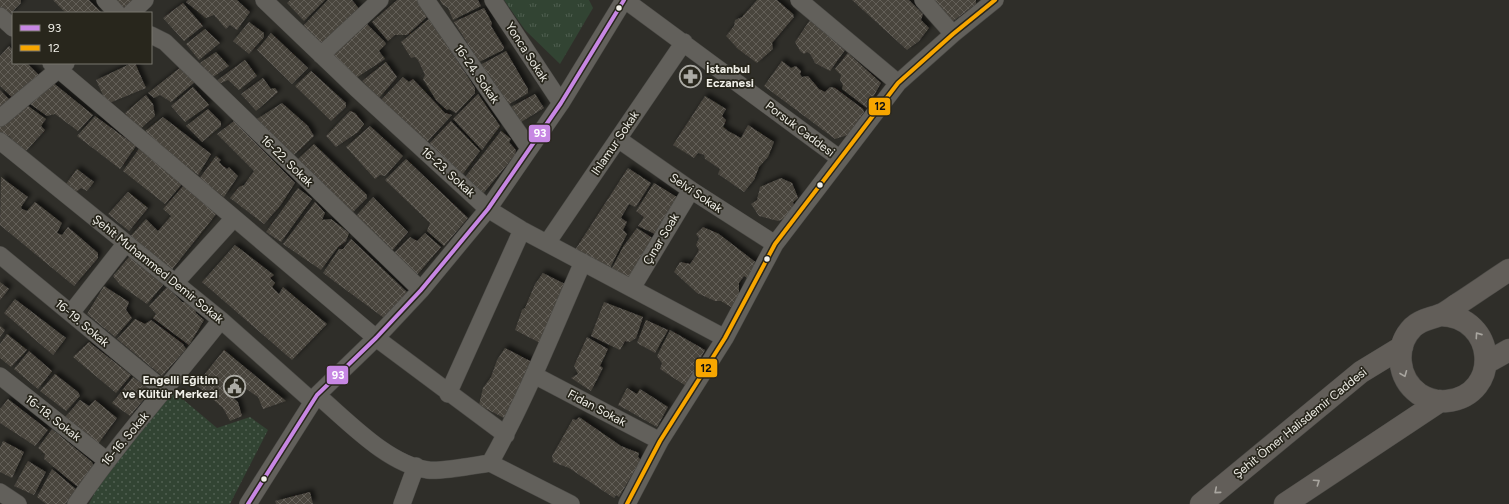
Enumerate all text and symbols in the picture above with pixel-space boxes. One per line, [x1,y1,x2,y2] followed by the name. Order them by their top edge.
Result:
[614,3,624,13] unlabelled marker
[12,12,152,64] legend
[503,20,551,84] street label: Yonca Sokak
[48,21,61,35] text: 93
[48,41,60,55] text: 12
[452,42,502,106] street label: 16-24. Sokak
[706,62,754,90] place label: İstanbul Eczanesi
[678,63,704,89] pharmacy icon: İstanbul Eczanesi
[868,97,891,116] line badge: 12
[763,99,837,159] street label: Porsuk Caddesi
[874,100,886,113] text: 12
[588,108,642,178] street label: Ihlamur Sokak
[528,124,551,143] line badge: 93
[534,127,546,140] text: 93
[258,132,316,190] street label: 16-22. Sokak
[418,144,478,200] street label: 16-23. Sokak
[667,170,725,216] street label: Selvi Sokak
[815,180,825,190] unlabelled marker
[640,211,682,267] street label: Çınar Soak
[90,212,226,326] street label: Şehit Muhammed Demir Sokak
[762,254,772,264] unlabelled marker
[52,296,112,350] street label: 16-19. Sokak
[1476,332,1483,339] one-way arrow
[695,358,718,378] line badge: 12
[700,362,712,375] text: 12
[326,365,349,385] line badge: 93
[1231,365,1369,481] street label: Şehit Ömer Halisdemir Caddesi
[332,369,344,382] text: 93
[1399,370,1407,377] one-way arrow
[122,373,218,401] place label: Engelli Eğitim ve Kültür Merkezi
[221,374,247,400] public building icon: Engelli Eğitim ve Kültür Merkezi
[565,387,629,429] street label: Fidan Sokak
[22,392,84,444] street label: 16-18. Sokak
[98,409,152,469] street label: 16-16. Sokak
[259,474,269,484] unlabelled marker
[1313,480,1320,487] one-way arrow
[1214,487,1221,494] one-way arrow

